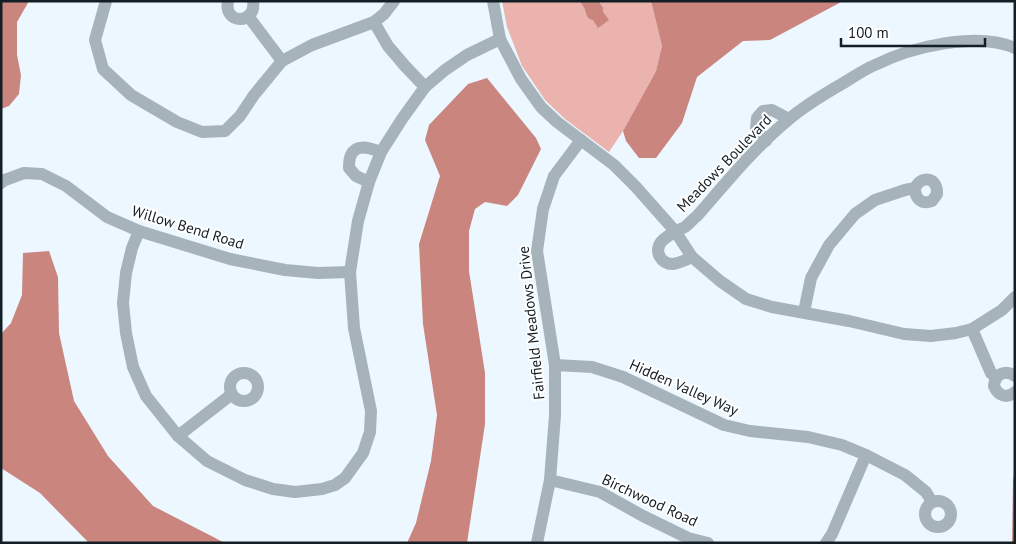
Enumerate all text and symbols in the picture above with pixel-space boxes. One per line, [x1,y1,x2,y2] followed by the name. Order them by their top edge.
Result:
[841,15,985,47] scale bar
[848,23,889,42] text: 100 m
[672,110,776,216] street label: Meadows Boulevard
[130,201,246,253] street label: Willow Bend Road
[513,245,549,401] street label: Fairfield Meadows Drive
[627,354,741,420] street label: Hidden Valley Way
[599,469,701,531] street label: Birchwood Road

